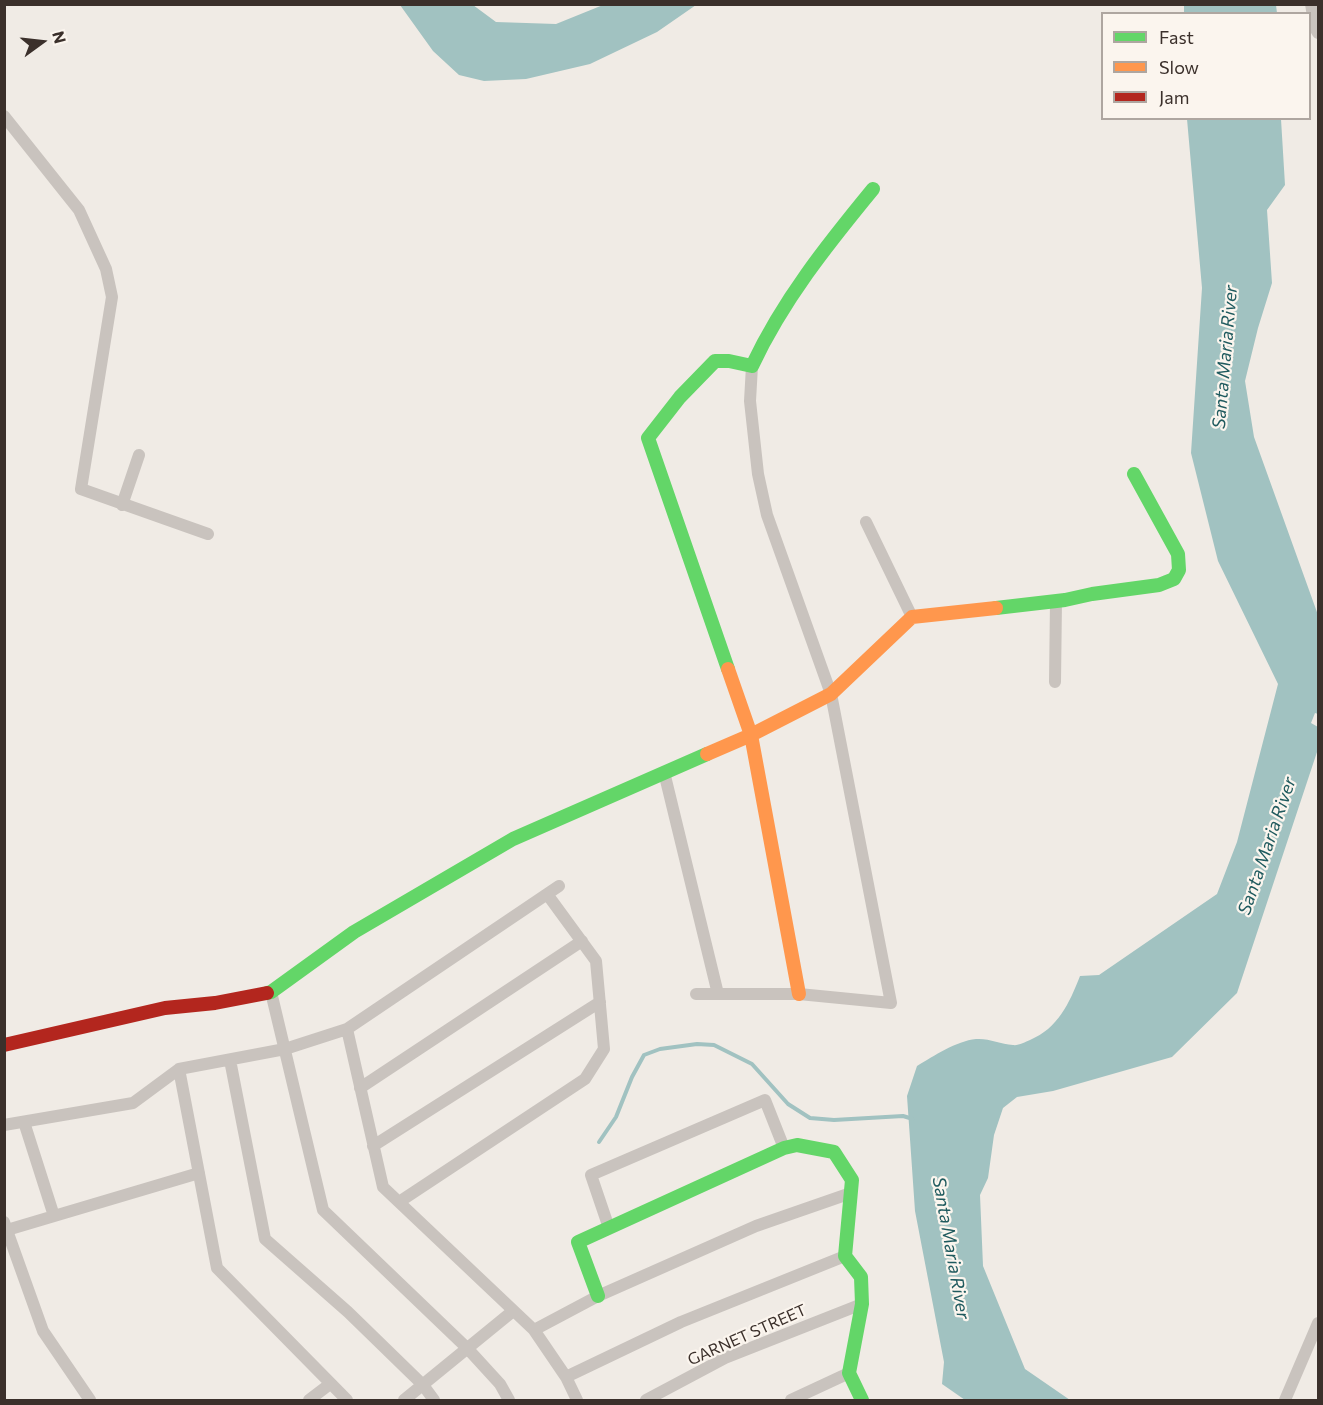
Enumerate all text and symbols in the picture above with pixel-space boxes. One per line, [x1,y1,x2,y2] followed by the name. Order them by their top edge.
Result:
[12,12,72,72] north arrow
[1101,12,1311,120] legend
[1159,26,1194,48] text: Fast
[49,29,71,45] text: N
[1159,56,1199,78] text: Slow
[1159,86,1189,108] text: Jam
[1208,284,1242,430] water label: Santa Maria River
[1233,774,1301,918] water label: Santa Maria River
[928,1175,974,1321] water label: Santa Maria River
[685,1300,809,1370] street label: GARNET STREET

